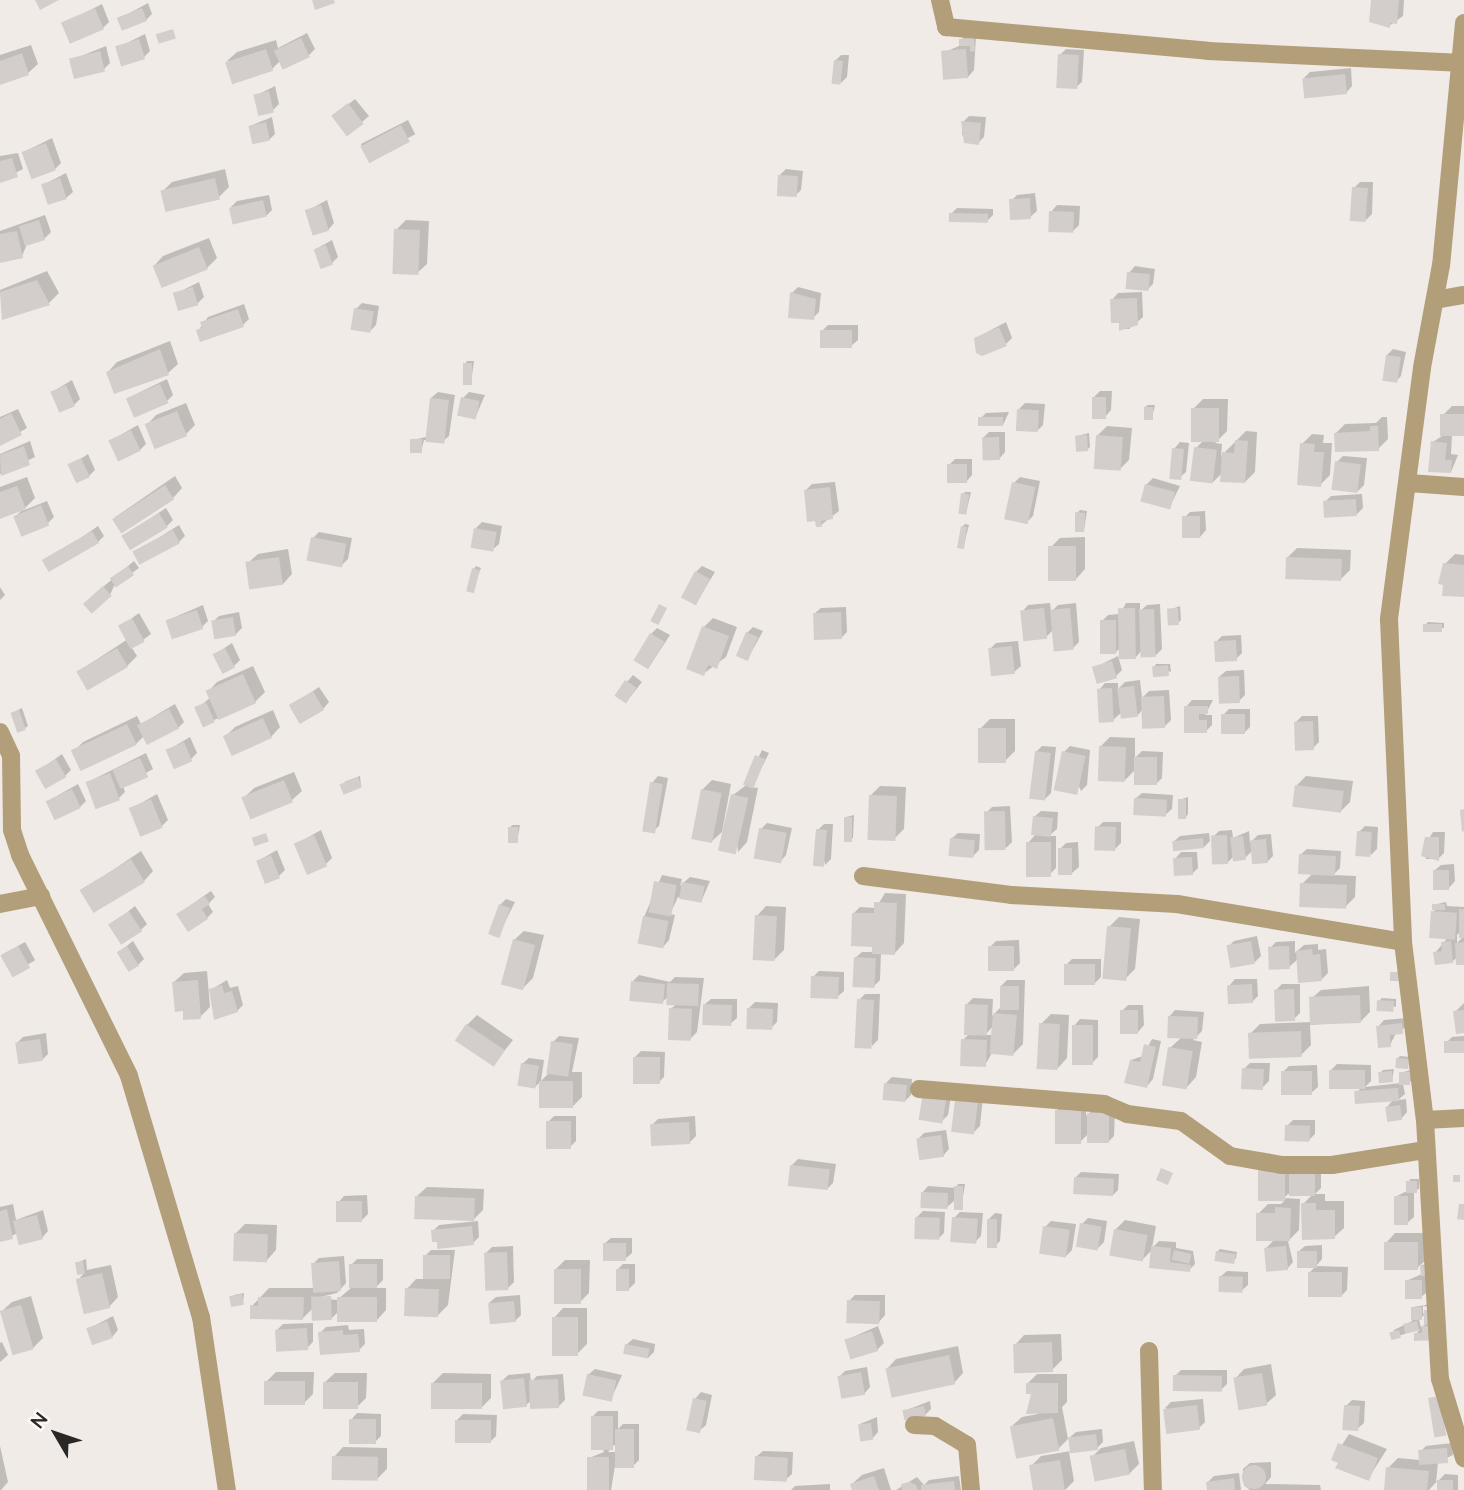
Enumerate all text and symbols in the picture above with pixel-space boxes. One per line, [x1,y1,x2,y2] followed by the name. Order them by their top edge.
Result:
[21,1399,91,1469] north arrow
[25,1407,54,1434] text: N

